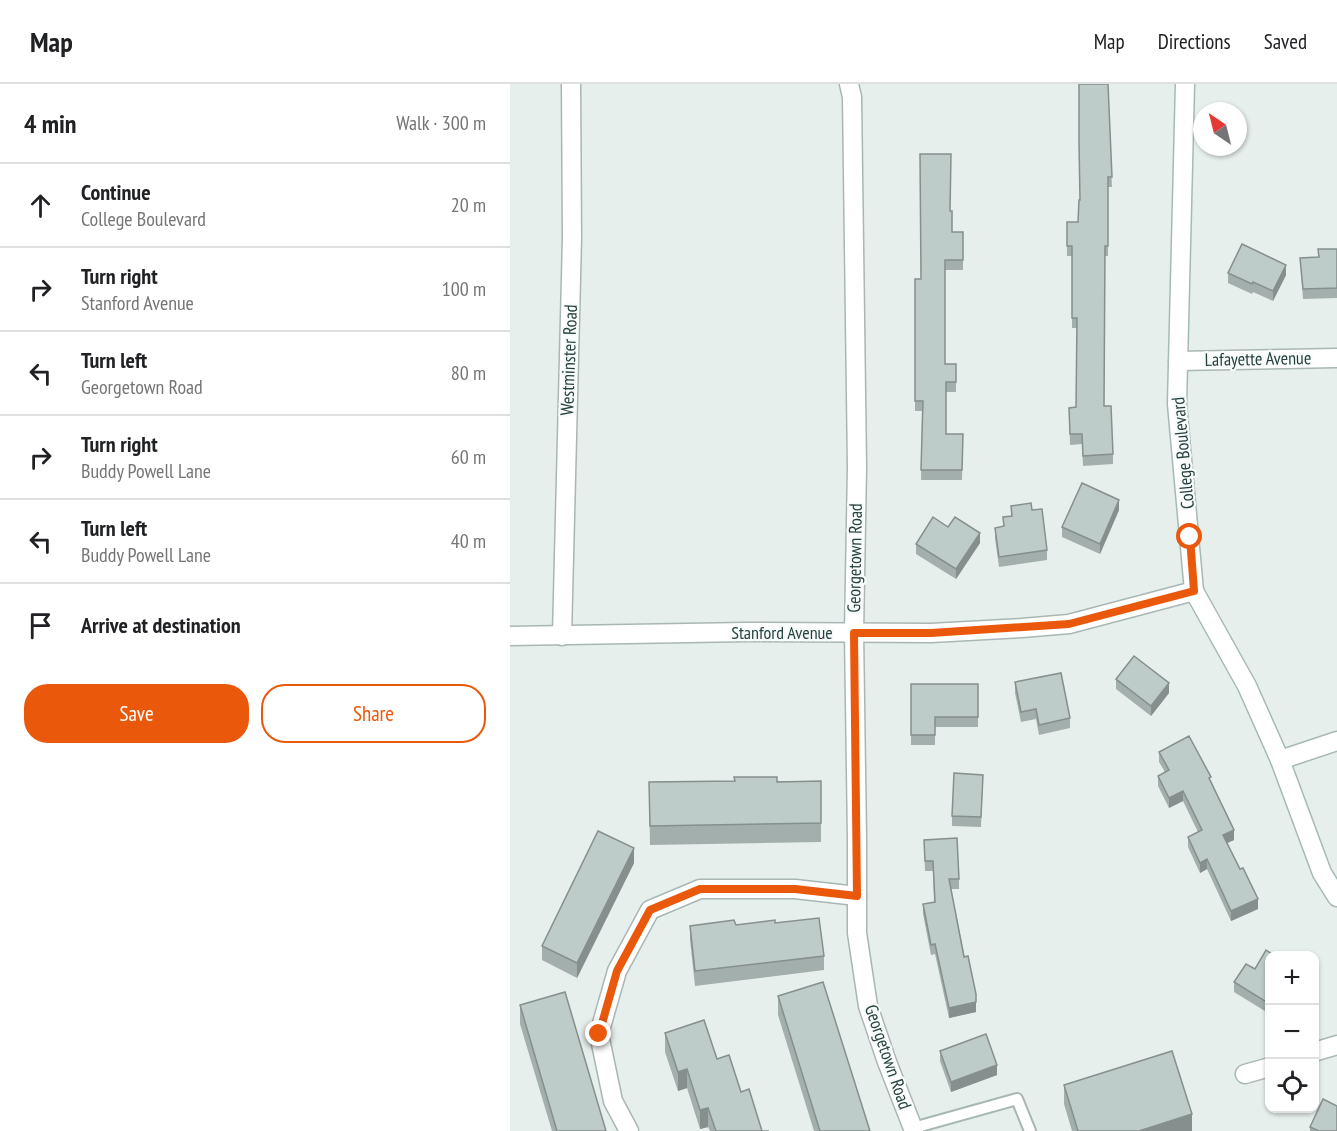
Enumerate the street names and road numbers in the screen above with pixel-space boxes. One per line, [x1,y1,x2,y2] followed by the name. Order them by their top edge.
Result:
[555,304,582,416] street label: Westminster Road
[1205,346,1311,371] street label: Lafayette Avenue
[1166,396,1199,510] street label: College Boulevard
[842,503,867,613] street label: Georgetown Road
[731,621,833,644] street label: Stanford Avenue
[860,1001,917,1112] street label: Georgetown Road

